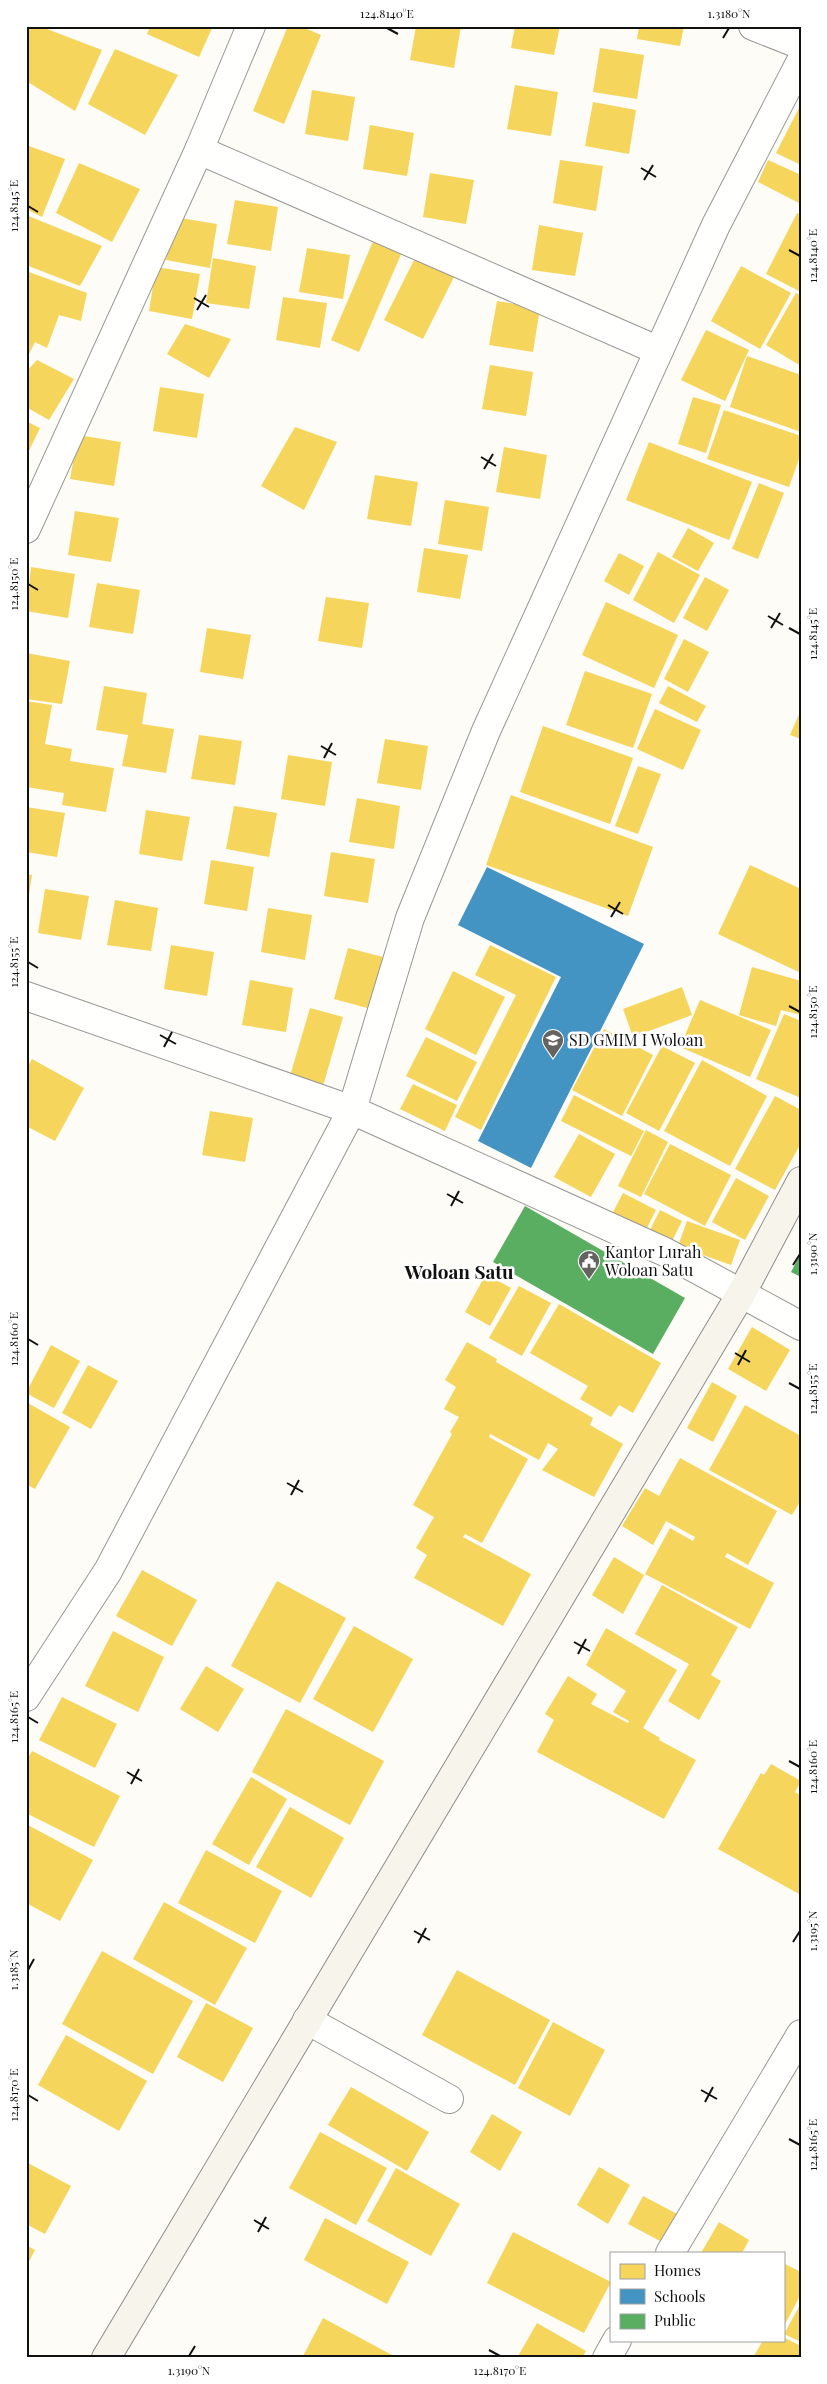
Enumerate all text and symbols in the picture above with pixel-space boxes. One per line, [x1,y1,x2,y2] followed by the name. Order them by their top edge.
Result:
[360,5,414,21] text: 124.8140°E
[708,5,751,21] text: 1.3180°N
[5,180,21,232] text: 124.8145°E
[804,229,820,283] text: 124.8140°E
[5,558,21,610] text: 124.8150°E
[804,608,820,660] text: 124.8145°E
[5,937,21,987] text: 124.8155°E
[804,986,820,1038] text: 124.8150°E
[541,1028,565,1059] school or university icon: SD GMIM I Woloan
[569,1029,704,1050] place label: SD GMIM I Woloan
[804,1232,820,1275] text: 1.3190°N
[604,1241,702,1280] place label: Kantor Lurah Woloan Satu
[577,1249,601,1280] public building icon: Kantor Lurah Woloan Satu
[403,1258,514,1284] district label: Woloan Satu
[5,1312,21,1366] text: 124.8160°E
[804,1364,820,1414] text: 124.8155°E
[5,1691,21,1743] text: 124.8165°E
[804,1740,820,1794] text: 124.8160°E
[804,1910,820,1951] text: 1.3195°N
[5,1949,21,1990] text: 1.3185°N
[5,2069,21,2121] text: 124.8170°E
[804,2119,820,2171] text: 124.8165°E
[610,2252,784,2342] legend
[654,2260,701,2280] text: Homes
[654,2286,706,2306] text: Schools
[654,2310,696,2330] text: Public
[168,2362,211,2378] text: 1.3190°N
[474,2362,526,2378] text: 124.8170°E

